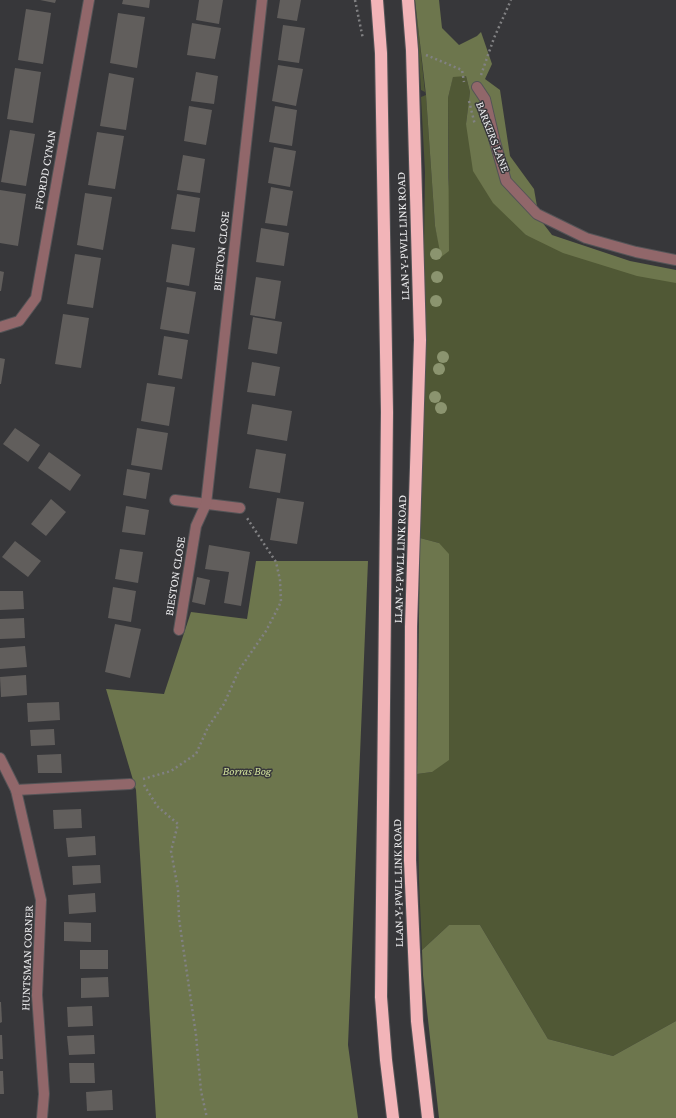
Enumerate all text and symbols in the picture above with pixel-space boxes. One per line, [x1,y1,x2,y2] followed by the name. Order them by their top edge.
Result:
[473,99,513,175] street label: BARKERS LANE
[31,129,59,211] street label: FFORDD CYNAN
[394,172,412,300] street label: LLAN-Y-PWLL LINK ROAD
[210,210,232,292] street label: BIESTON CLOSE
[391,495,409,623] street label: LLAN-Y-PWLL LINK ROAD
[162,535,188,617] street label: BIESTON CLOSE
[223,764,272,778] park label: Borras Bog
[390,819,406,947] street label: LLAN-Y-PWLL LINK ROAD
[18,905,36,1011] street label: HUNTSMAN CORNER

